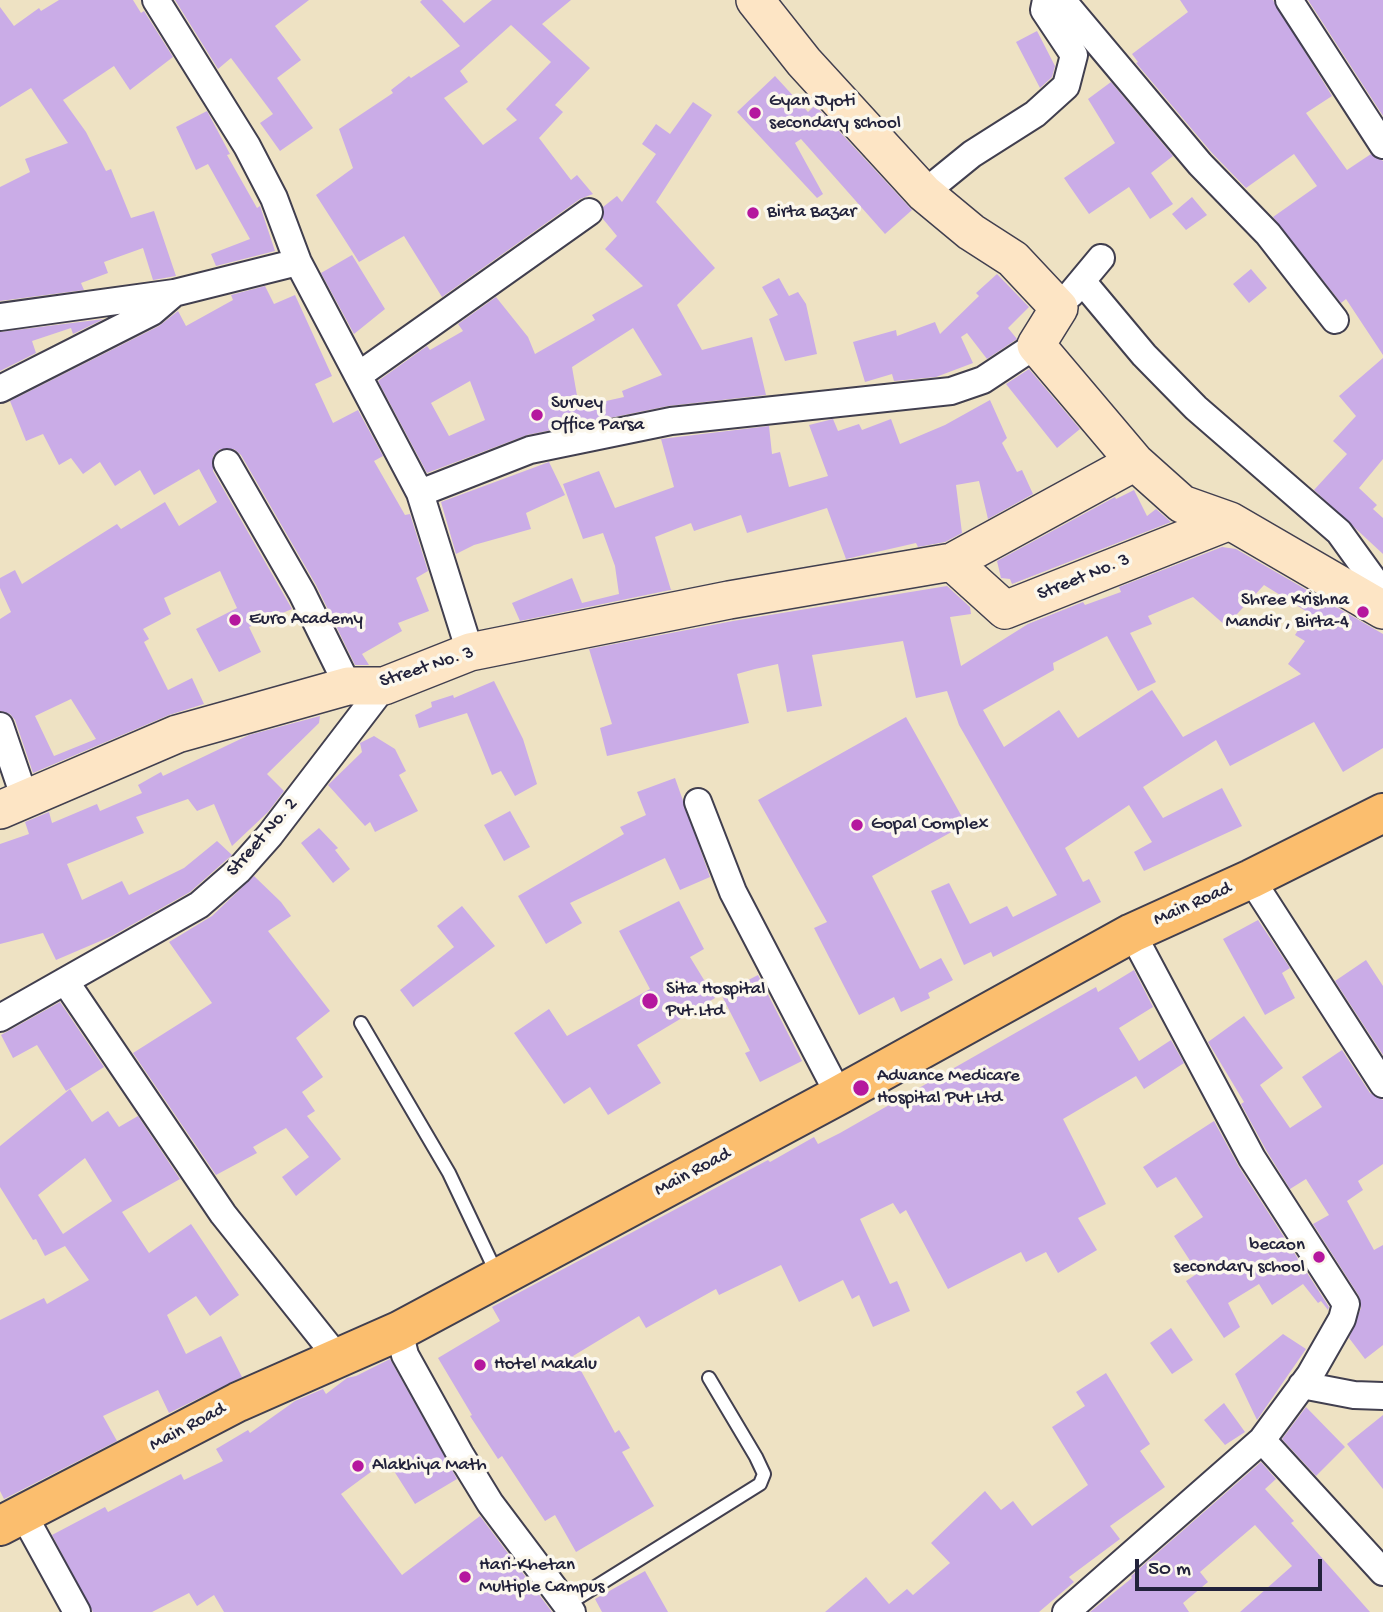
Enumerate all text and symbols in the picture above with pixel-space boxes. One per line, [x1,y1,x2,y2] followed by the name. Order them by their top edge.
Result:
[769,91,901,135] place label: Gyan Jyoti secondary school
[747,105,763,121] marker: Gyan Jyoti secondary school
[767,202,856,224] place label: Birta Bazar
[745,205,761,221] marker: Birta Bazar
[551,393,644,437] place label: Survey Office Parsa
[529,407,545,423] marker: Survey Office Parsa
[1034,549,1134,607] street label: Street No. 3
[1225,590,1349,634] place label: Shree Krishna Mandir , Birta-4
[1355,604,1371,620] marker: Shree Krishna Mandir , Birta-4
[249,609,363,631] place label: Euro Academy
[227,612,243,628] marker: Euro Academy
[377,642,477,694] street label: Street No. 3
[223,794,303,882] street label: Street No. 2
[871,814,988,836] place label: Gopal Complex
[849,817,865,833] marker: Gopal Complex
[1151,878,1235,932] street label: Main Road
[666,979,765,1023] place label: Sita Hospital Pvt.Ltd
[640,991,660,1011] marker: Sita Hospital Pvt.Ltd
[877,1066,1020,1110] place label: Advance Medicare Hospital Pvt Ltd
[851,1078,871,1098] marker: Advance Medicare Hospital Pvt Ltd
[651,1143,735,1203] street label: Main Road
[1173,1235,1305,1279] place label: becaon secondary school
[1311,1249,1327,1265] marker: becaon secondary school
[494,1354,597,1376] place label: Hotel Makalu
[472,1357,488,1373] marker: Hotel Makalu
[146,1398,230,1458] street label: Main Road
[372,1455,487,1477] place label: Alakhiya Math
[350,1458,366,1474] marker: Alakhiya Math
[1138,1546,1325,1590] scale bar
[479,1555,605,1599] place label: Hari-Khetan Multiple Campus
[1148,1558,1191,1583] text: 50 m
[457,1569,473,1585] marker: Hari-Khetan Multiple Campus

